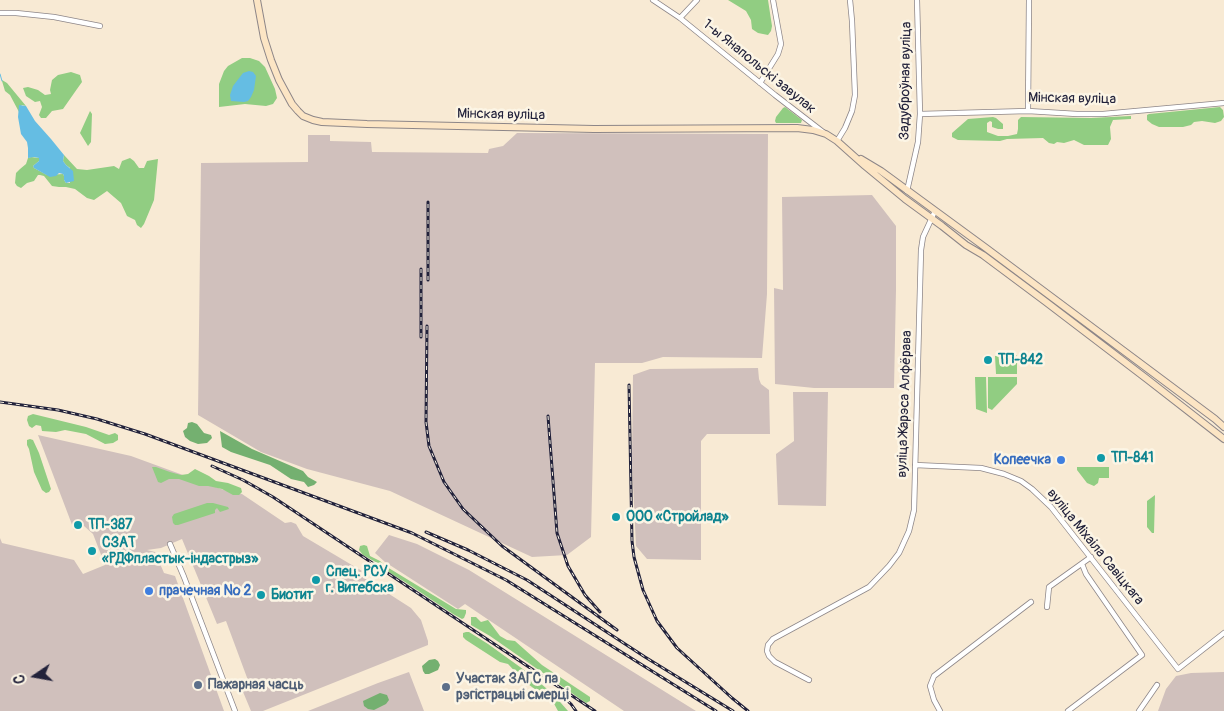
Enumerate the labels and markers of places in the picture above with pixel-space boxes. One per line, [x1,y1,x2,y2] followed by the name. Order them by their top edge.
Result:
[998,352,1043,368] place label: ТП-842
[982,354,994,366] marker: ТП-842
[1111,450,1154,466] place label: ТП-841
[994,452,1051,468] place label: Копеечка
[1095,452,1107,464] marker: ТП-841
[1055,454,1067,466] marker: Копеечка
[626,509,729,525] place label: ООО «Стройлад»
[610,511,622,523] marker: ООО «Стройлад»
[88,517,132,533] place label: ТП-387
[72,519,84,531] marker: ТП-387
[102,535,258,568] place label: СЗАТ «РДФпластык-індастрыз»
[86,545,98,557] marker: СЗАТ «РДФпластык-індастрыз»
[326,564,394,596] place label: Спец. РСУ г. Витебска
[310,574,322,586] marker: Спец. РСУ г. Витебска
[159,583,251,599] place label: прачечная № 2
[143,585,155,597] marker: прачечная № 2
[271,587,313,603] place label: Биотит
[255,589,267,601] marker: Биотит
[456,671,569,704] place label: Участак ЗАГС па рэгістрацыі смерці
[208,677,304,693] place label: Пажарная часць
[192,679,204,691] marker: Пажарная часць
[440,681,452,693] marker: Участак ЗАГС па рэгістрацыі смерці

